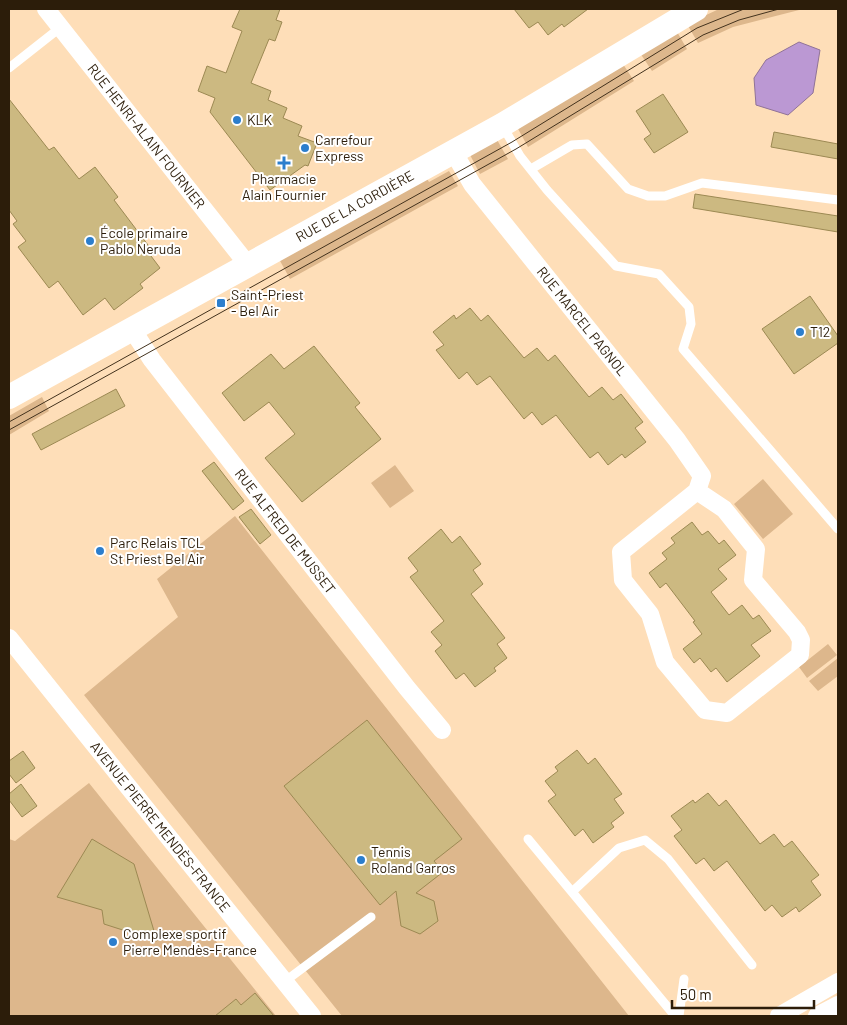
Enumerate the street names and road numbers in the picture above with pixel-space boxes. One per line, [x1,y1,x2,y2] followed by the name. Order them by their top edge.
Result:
[84,60,209,212] street label: RUE HENRI-ALAIN FOURNIER
[293,166,417,245] street label: RUE DE LA CORDIÈRE
[534,263,631,379] street label: RUE MARCEL PAGNOL
[232,465,340,597] street label: RUE ALFRED DE MUSSET
[87,738,234,915] street label: AVENUE PIERRE MENDÈS-FRANCE

